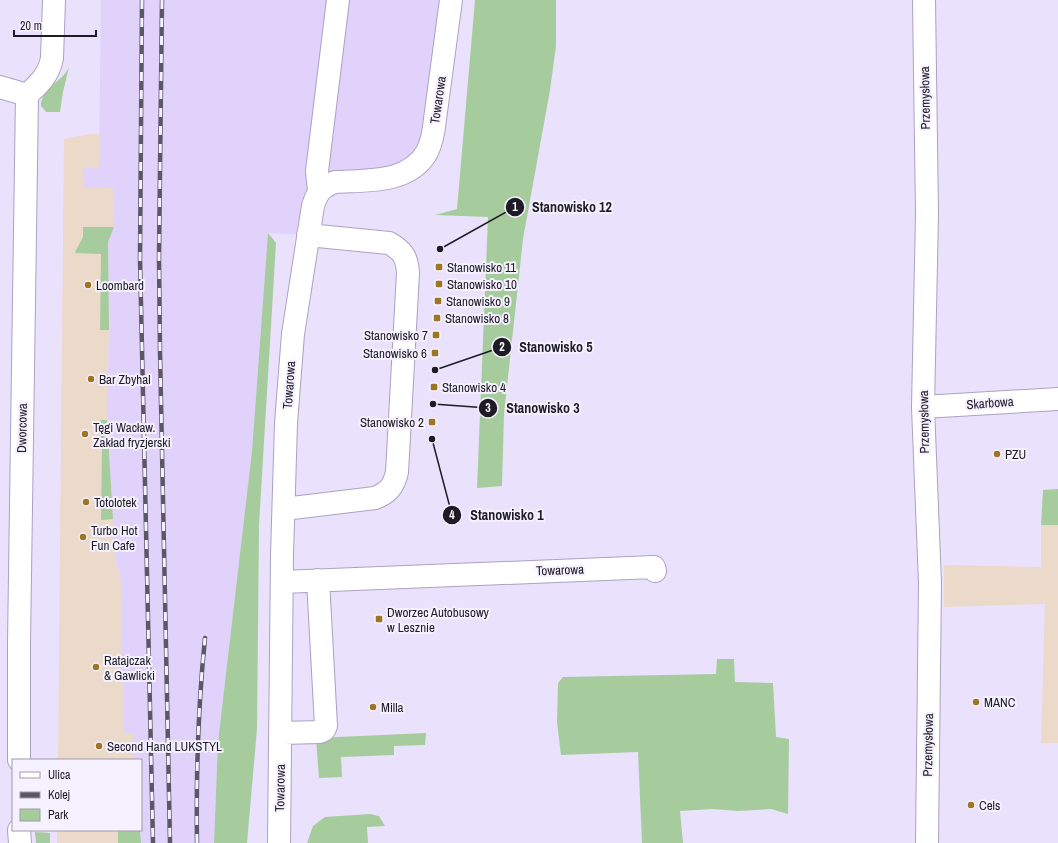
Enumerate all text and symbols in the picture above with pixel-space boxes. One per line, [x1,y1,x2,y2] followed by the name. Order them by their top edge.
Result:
[14,12,96,38] scale bar
[20,18,42,34] text: 20 m
[916,66,934,130] street label: Przemysłowa
[426,75,450,125] street label: Towarowa
[505,194,620,220] callout: Stanowisko 12
[532,198,612,216] text: Stanowisko 12
[512,199,518,215] text: 1
[447,259,516,276] place label: Stanowisko 11
[434,262,444,272] marker: Stanowisko 11
[447,276,517,293] place label: Stanowisko 10
[96,277,144,294] place label: Loombard
[434,279,444,289] marker: Stanowisko 10
[83,280,93,290] marker: Loombard
[446,293,510,310] place label: Stanowisko 9
[433,296,443,306] marker: Stanowisko 9
[445,310,509,327] place label: Stanowisko 8
[432,313,442,323] marker: Stanowisko 8
[364,327,428,344] place label: Stanowisko 7
[431,330,441,340] marker: Stanowisko 7
[492,334,601,360] callout: Stanowisko 5
[519,338,593,356] text: Stanowisko 5
[499,339,505,355] text: 2
[363,345,427,362] place label: Stanowisko 6
[430,348,440,358] marker: Stanowisko 6
[279,360,299,410] street label: Towarowa
[99,371,151,388] place label: Bar Zbyhal
[86,374,96,384] marker: Bar Zbyhal
[442,379,506,396] place label: Stanowisko 4
[429,382,439,392] marker: Stanowisko 4
[915,390,933,454] street label: Przemysłowa
[966,393,1014,413] street label: Skarbowa
[478,395,588,421] callout: Stanowisko 3
[506,399,580,417] text: Stanowisko 3
[485,400,491,416] text: 3
[13,403,31,453] street label: Dworcowa
[360,414,424,431] place label: Stanowisko 2
[427,417,437,427] marker: Stanowisko 2
[93,419,171,451] place label: Tęgi Wacław. Zakład fryzjerski
[80,429,90,439] marker: Tęgi Wacław. Zakład fryzjerski
[1005,446,1026,463] place label: PZU
[992,449,1002,459] marker: PZU
[94,494,137,511] place label: Totolotek
[81,497,91,507] marker: Totolotek
[442,502,552,528] callout: Stanowisko 1
[470,506,544,524] text: Stanowisko 1
[449,507,455,523] text: 4
[91,522,138,554] place label: Turbo Hot Fun Cafe
[78,532,88,542] marker: Turbo Hot Fun Cafe
[536,561,584,579] street label: Towarowa
[387,604,490,636] place label: Dworzec Autobusowy w Lesznie
[374,614,384,624] marker: Dworzec Autobusowy w Lesznie
[104,652,155,684] place label: Ratajczak & Gawlicki
[91,662,101,672] marker: Ratajczak & Gawlicki
[984,694,1016,711] place label: MANC
[971,697,981,707] marker: MANC
[381,699,404,716] place label: Milla
[368,702,378,712] marker: Milla
[919,713,937,777] street label: Przemysłowa
[107,738,222,755] place label: Second Hand LUKSTYL
[94,741,104,751] marker: Second Hand LUKSTYL
[12,759,142,831] legend
[271,764,289,812] street label: Towarowa
[48,767,71,783] text: Ulica
[48,787,70,803] text: Kolej
[979,797,1000,814] place label: Cels
[966,800,976,810] marker: Cels
[48,807,68,823] text: Park

